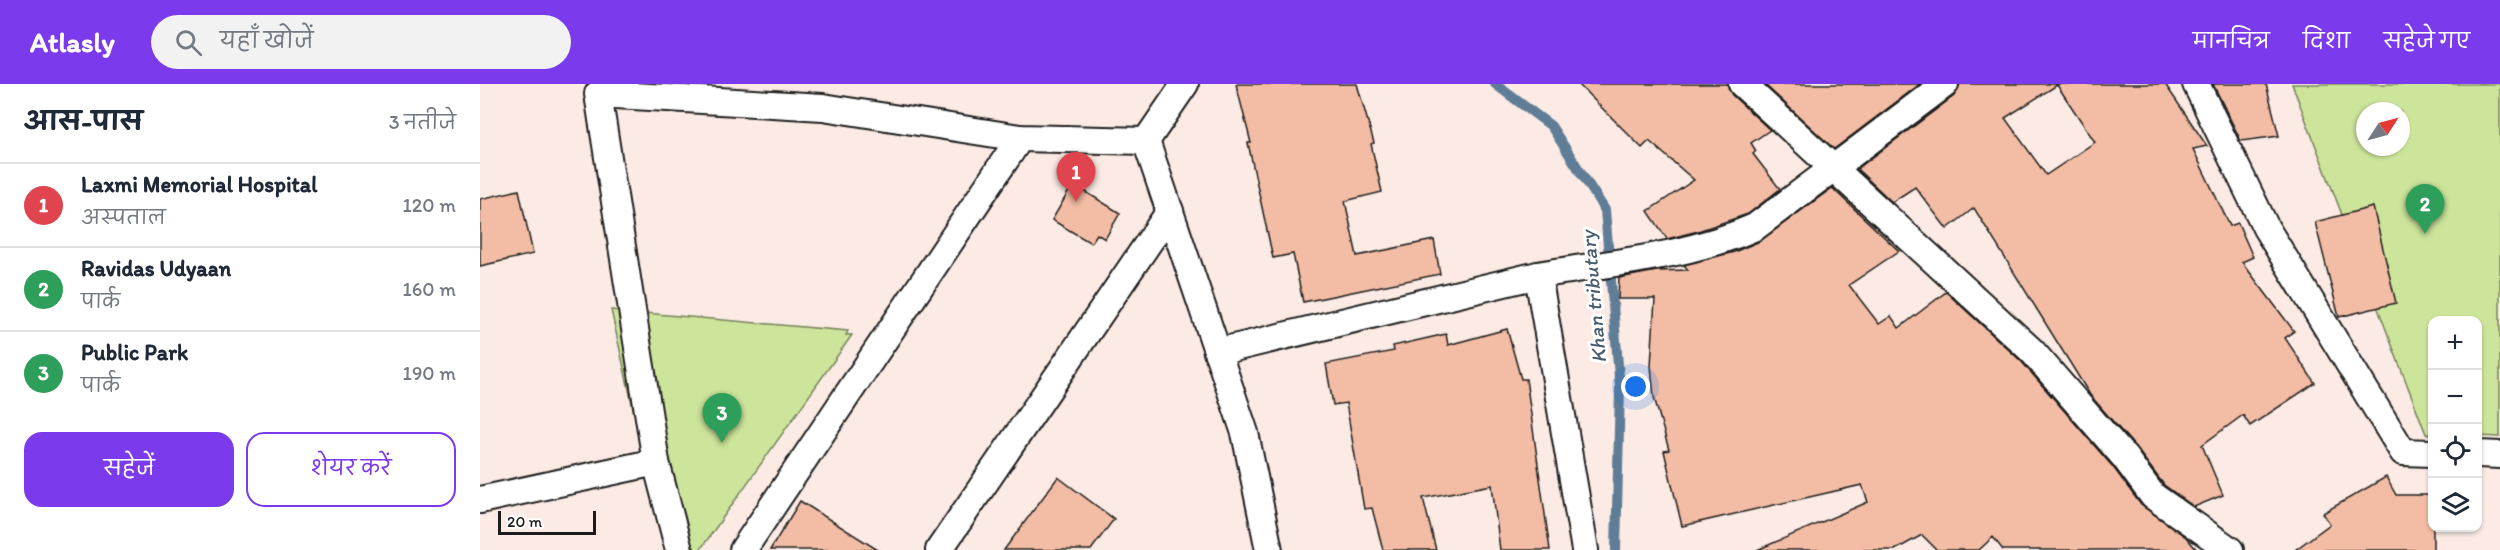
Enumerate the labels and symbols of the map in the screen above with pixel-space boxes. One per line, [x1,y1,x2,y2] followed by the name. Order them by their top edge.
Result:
[2356,102,2410,156] north arrow
[1056,152,1096,202] pin: 1
[2406,184,2444,234] pin: 2
[1575,228,1611,364] water label: Khan tributary
[1621,372,1650,401] your location
[702,394,742,443] pin: 3
[498,508,596,536] scale bar

